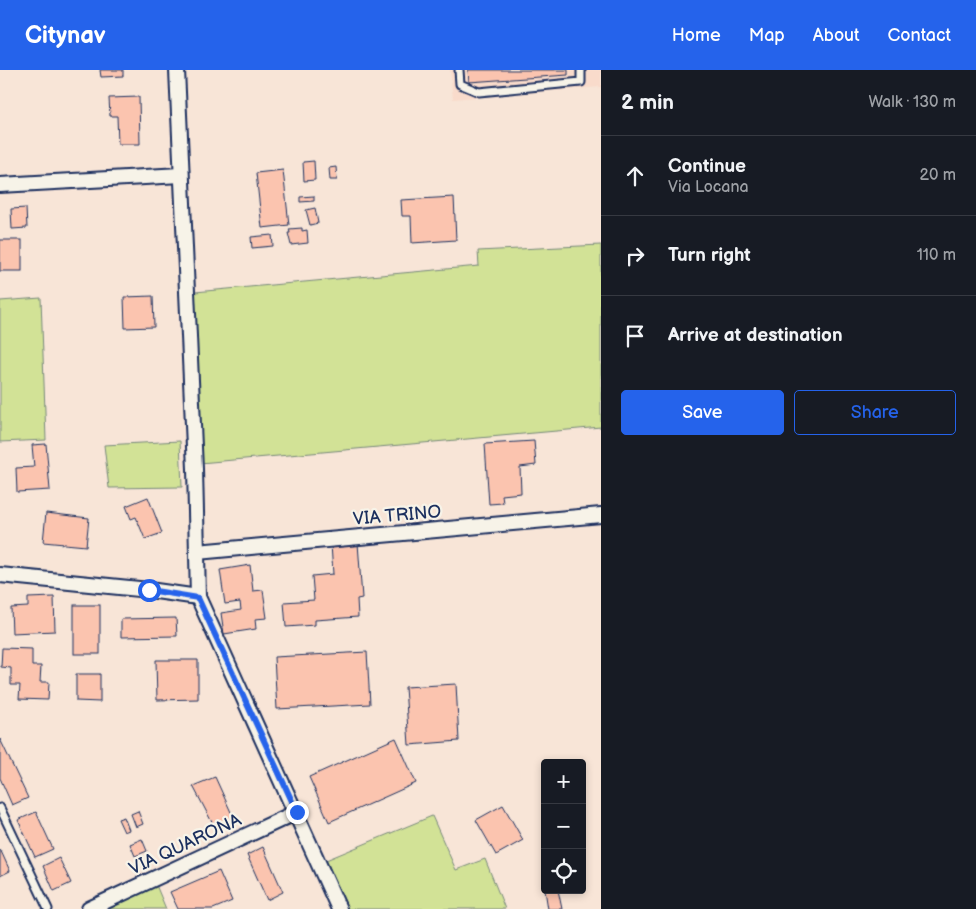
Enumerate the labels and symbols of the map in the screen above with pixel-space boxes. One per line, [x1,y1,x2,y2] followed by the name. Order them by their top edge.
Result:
[352,501,442,530] street label: VIA TRINO
[138,579,161,602] route start
[286,801,309,824] route end
[126,809,245,880] street label: VIA QUARONA

